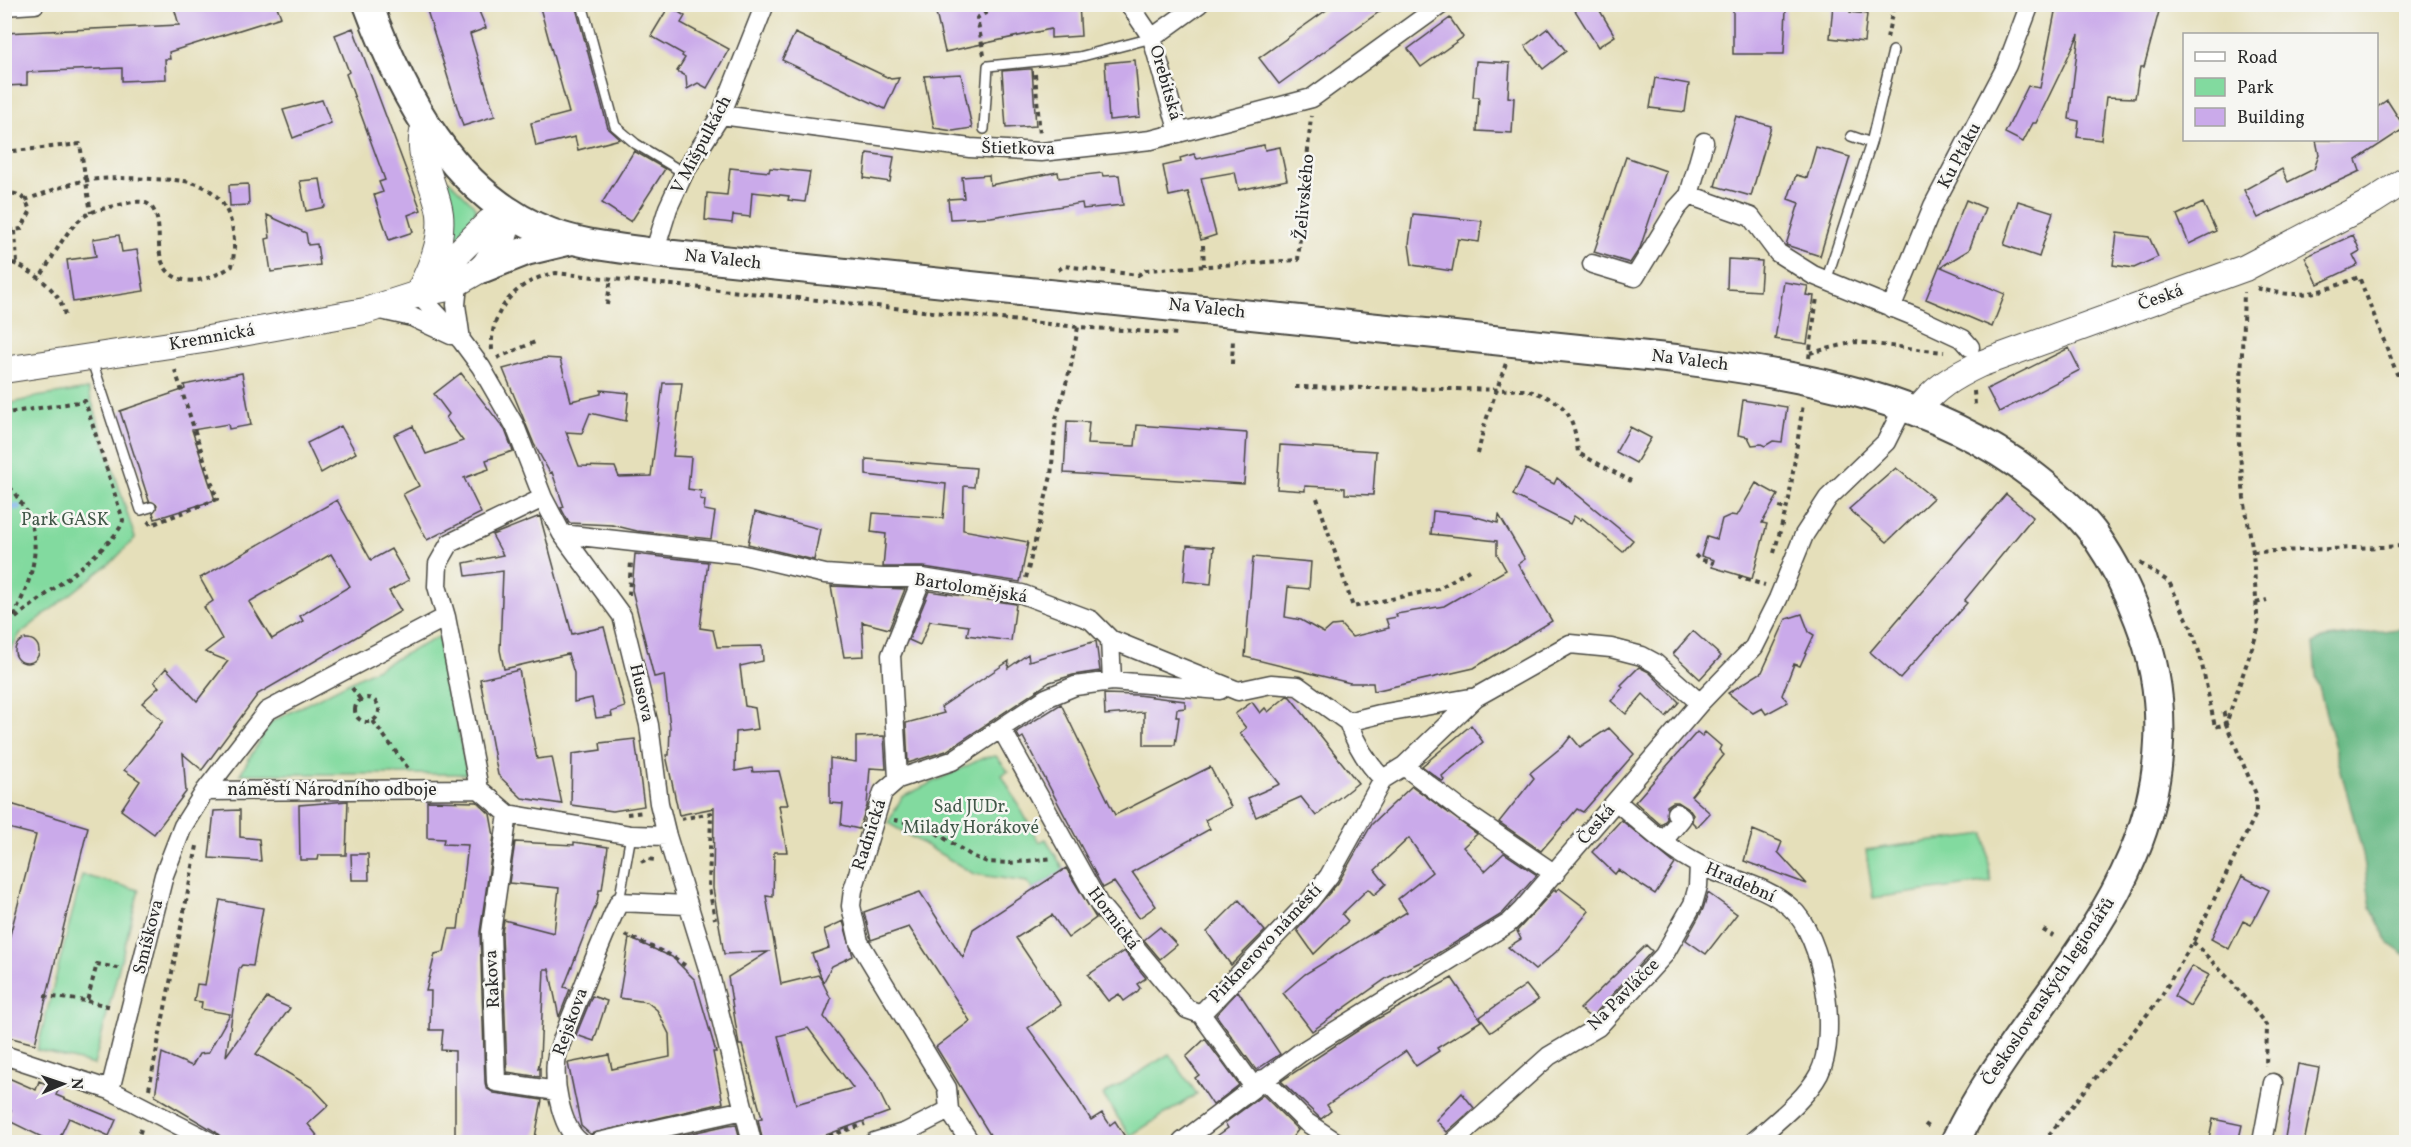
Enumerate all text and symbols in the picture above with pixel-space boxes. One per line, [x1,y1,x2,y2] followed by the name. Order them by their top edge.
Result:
[2183,33,2378,141] legend
[1142,42,1188,124] street label: Orebitská
[2237,46,2278,71] text: Road
[2237,76,2274,101] text: Park
[666,91,739,199] street label: V Mišpulkách
[2237,106,2305,131] text: Building
[1932,118,1988,194] street label: Ku Ptáku
[981,136,1055,162] street label: Štietkova
[1289,153,1321,241] street label: Želivského
[683,244,763,277] street label: Na Valech
[2135,278,2187,318] street label: Česká
[1167,293,1247,326] street label: Na Valech
[167,318,257,358] street label: Kremnická
[1650,344,1730,378] street label: Na Valech
[21,508,109,533] park label: Park GASK
[913,568,1029,610] street label: Bartolomějská
[622,661,660,725] street label: Husova
[227,778,437,803] street label: náměstí Národního odboje
[903,795,1039,841] park label: Sad JUDr. Milady Horákové
[847,796,893,874] street label: Radnická
[1572,799,1622,851] street label: Česká
[1701,856,1780,910] street label: Hradební
[1204,878,1329,1009] street label: Pirknerovo náměstí
[1081,882,1145,956] street label: Hornická
[1976,893,2122,1091] street label: Československých legionářů
[128,897,170,977] street label: Smíškova
[479,949,507,1009] street label: Rakova
[1582,953,1666,1037] street label: Na Pavláčce
[547,984,595,1059] street label: Rejskova
[33,1054,93,1114] north arrow
[65,1077,87,1090] text: N

